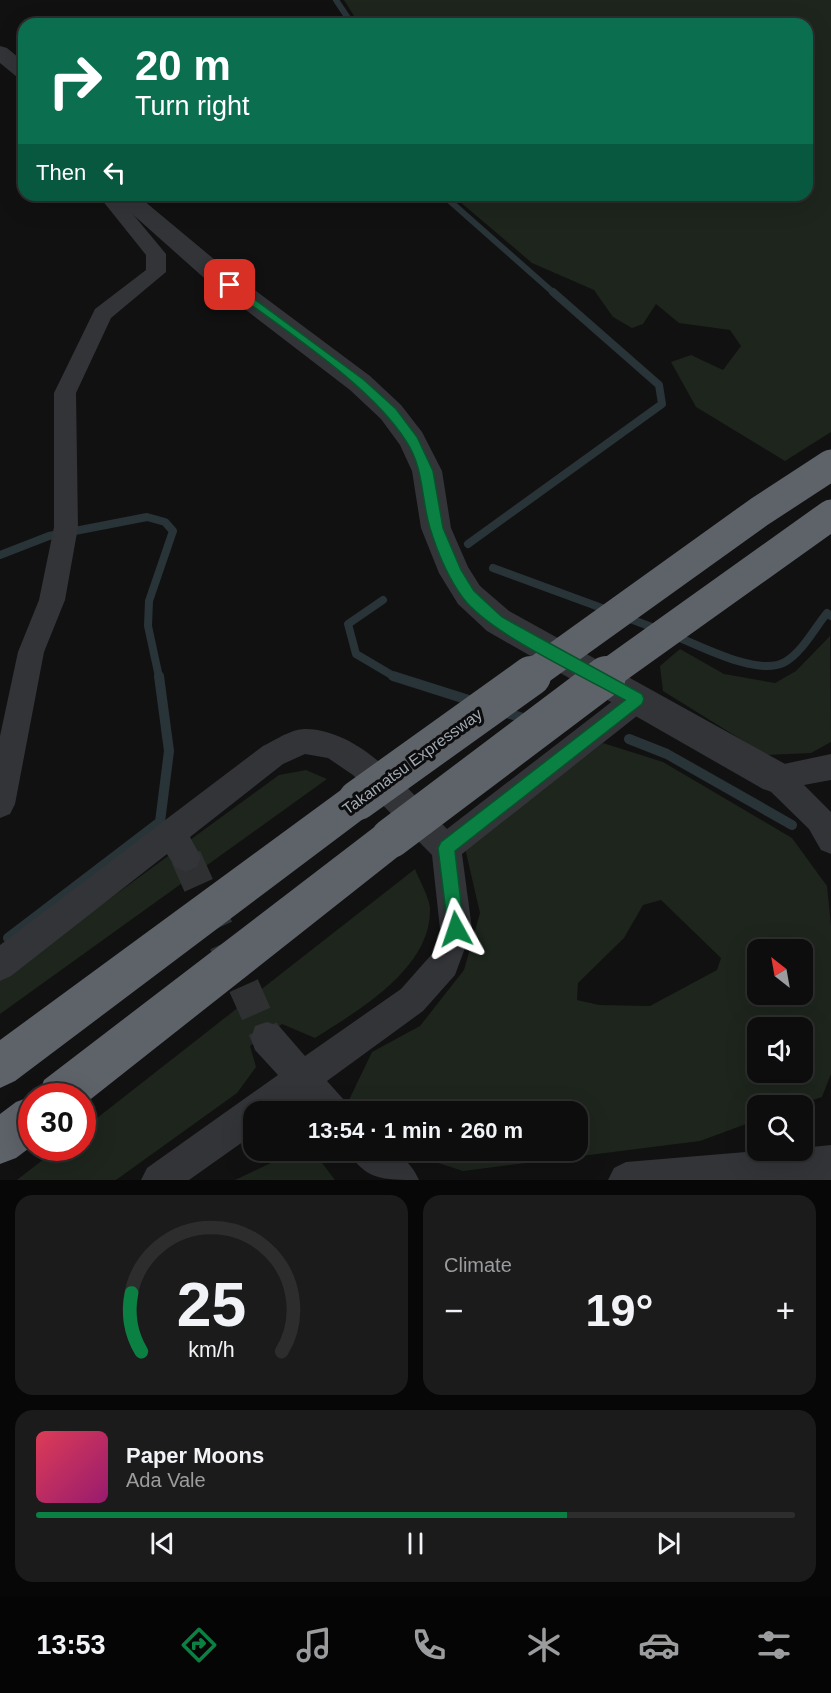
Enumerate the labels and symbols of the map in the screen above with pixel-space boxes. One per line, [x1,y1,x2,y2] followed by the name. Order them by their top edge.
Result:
[204,259,255,310] pin
[339,705,485,818] street label: Takamatsu Expressway
[424,897,488,961] position arrow
[747,939,813,1005] north arrow
[18,1083,96,1161] speed limit sign: 30

